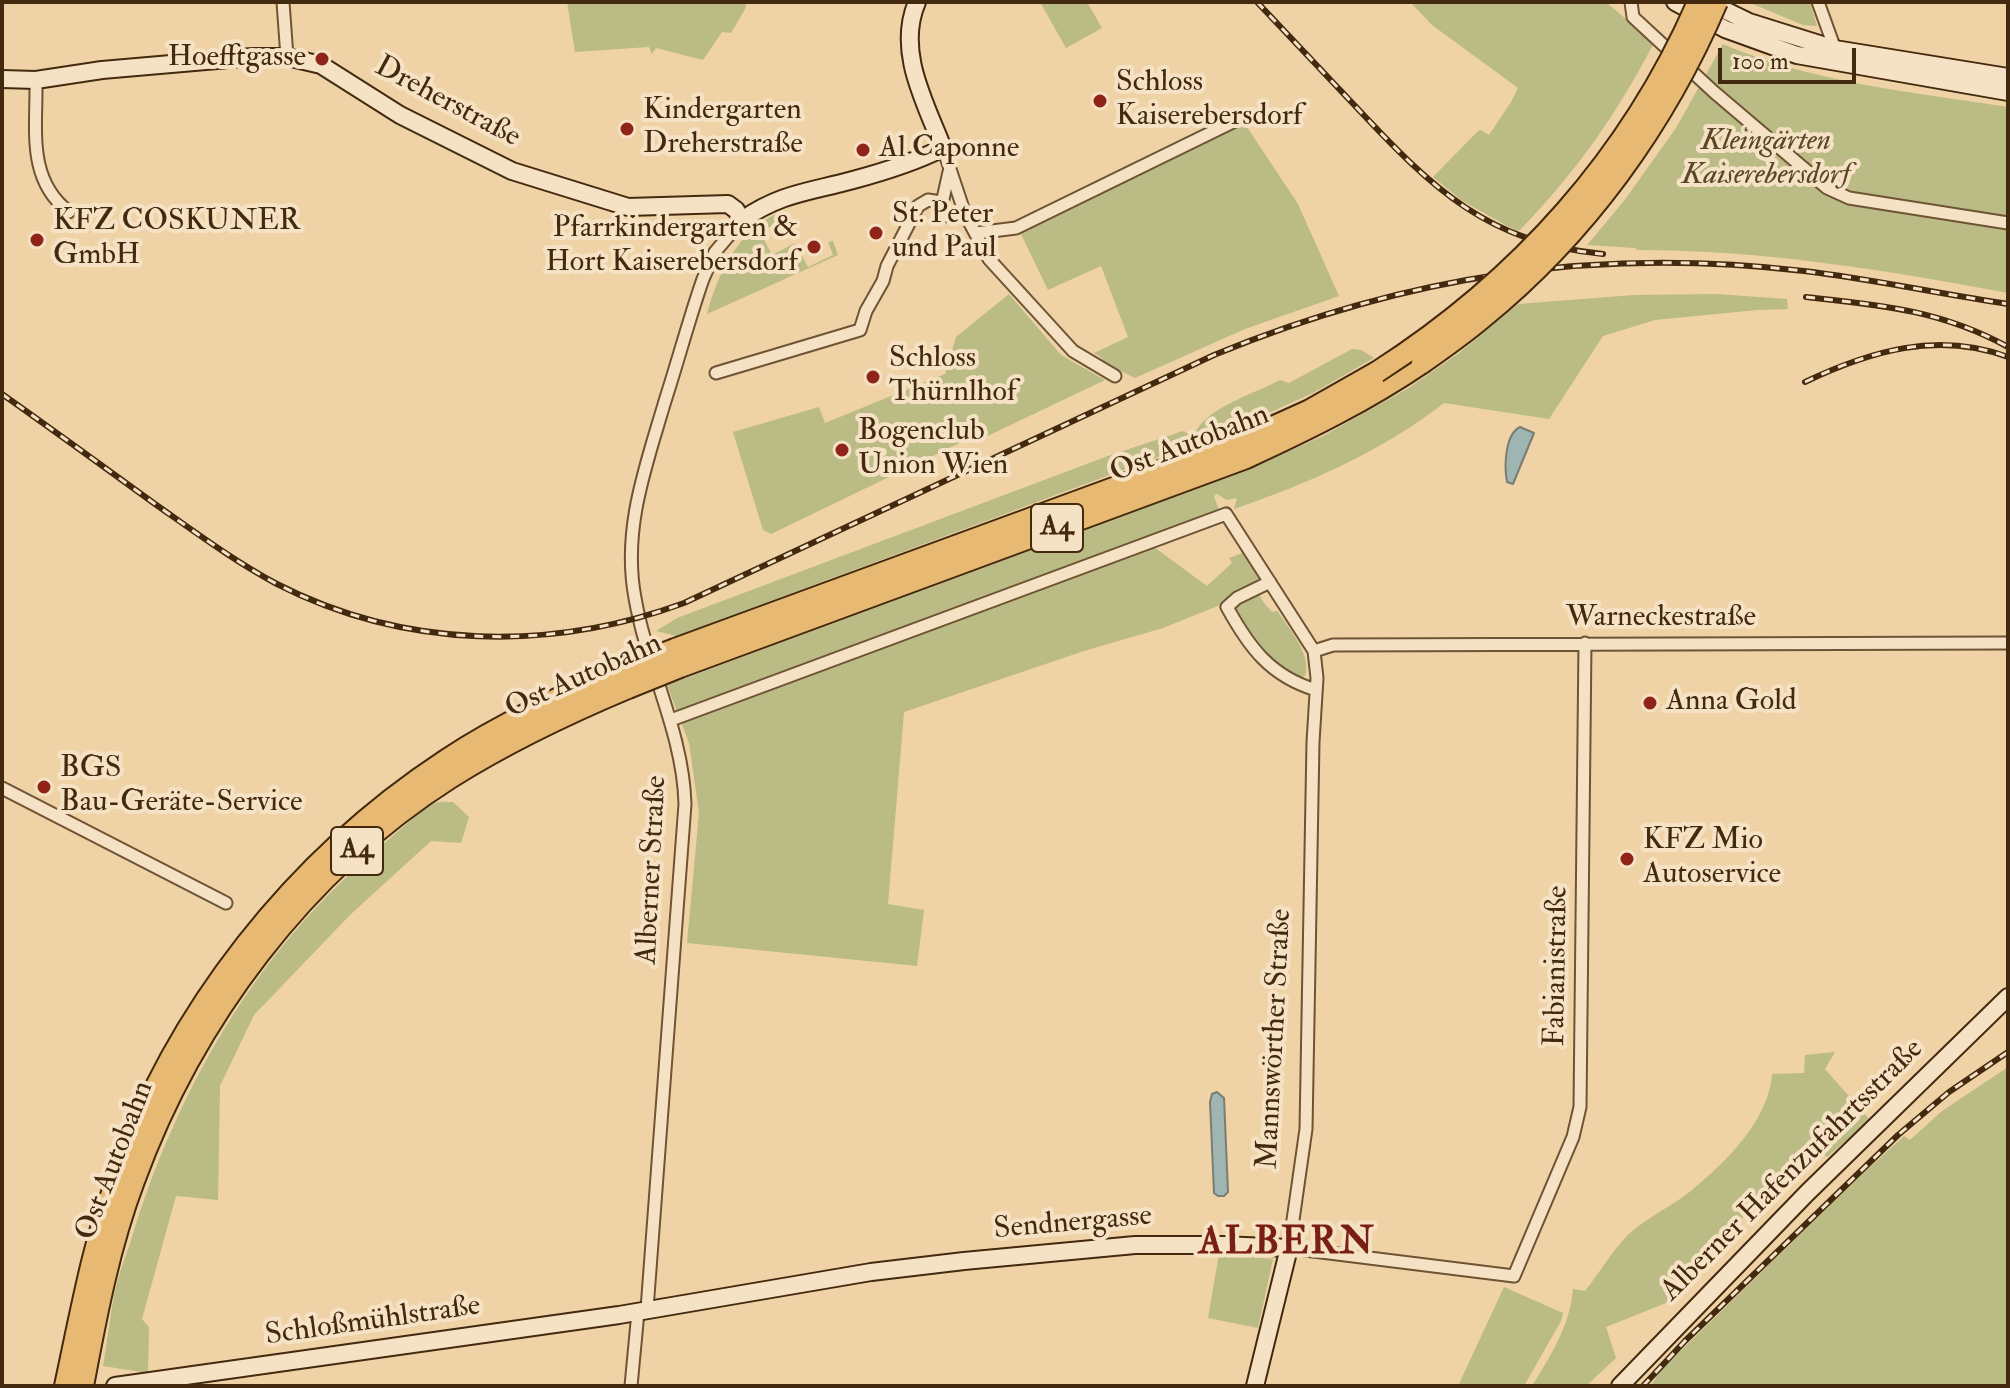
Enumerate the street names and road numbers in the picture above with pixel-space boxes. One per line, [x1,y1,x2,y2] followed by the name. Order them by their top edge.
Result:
[368,50,526,156] street label: Dreherstraße
[1105,398,1275,492] street label: Ost Autobahn
[1031,504,1083,552] road number: A4
[1566,601,1756,637] street label: Warneckestraße
[500,627,668,727] street label: Ost Autobahn
[630,775,676,965] street label: Alberner Straße
[331,827,383,875] road number: A4
[1539,885,1577,1047] street label: Fabianistraße
[1251,908,1301,1170] street label: Mannswörther Straße
[1654,1032,1932,1310] street label: Alberner Hafenzufahrtsstraße
[69,1076,163,1246] street label: Ost Autobahn
[992,1199,1154,1249] street label: Sendnergasse
[263,1289,483,1355] street label: Schloßmühlstraße

